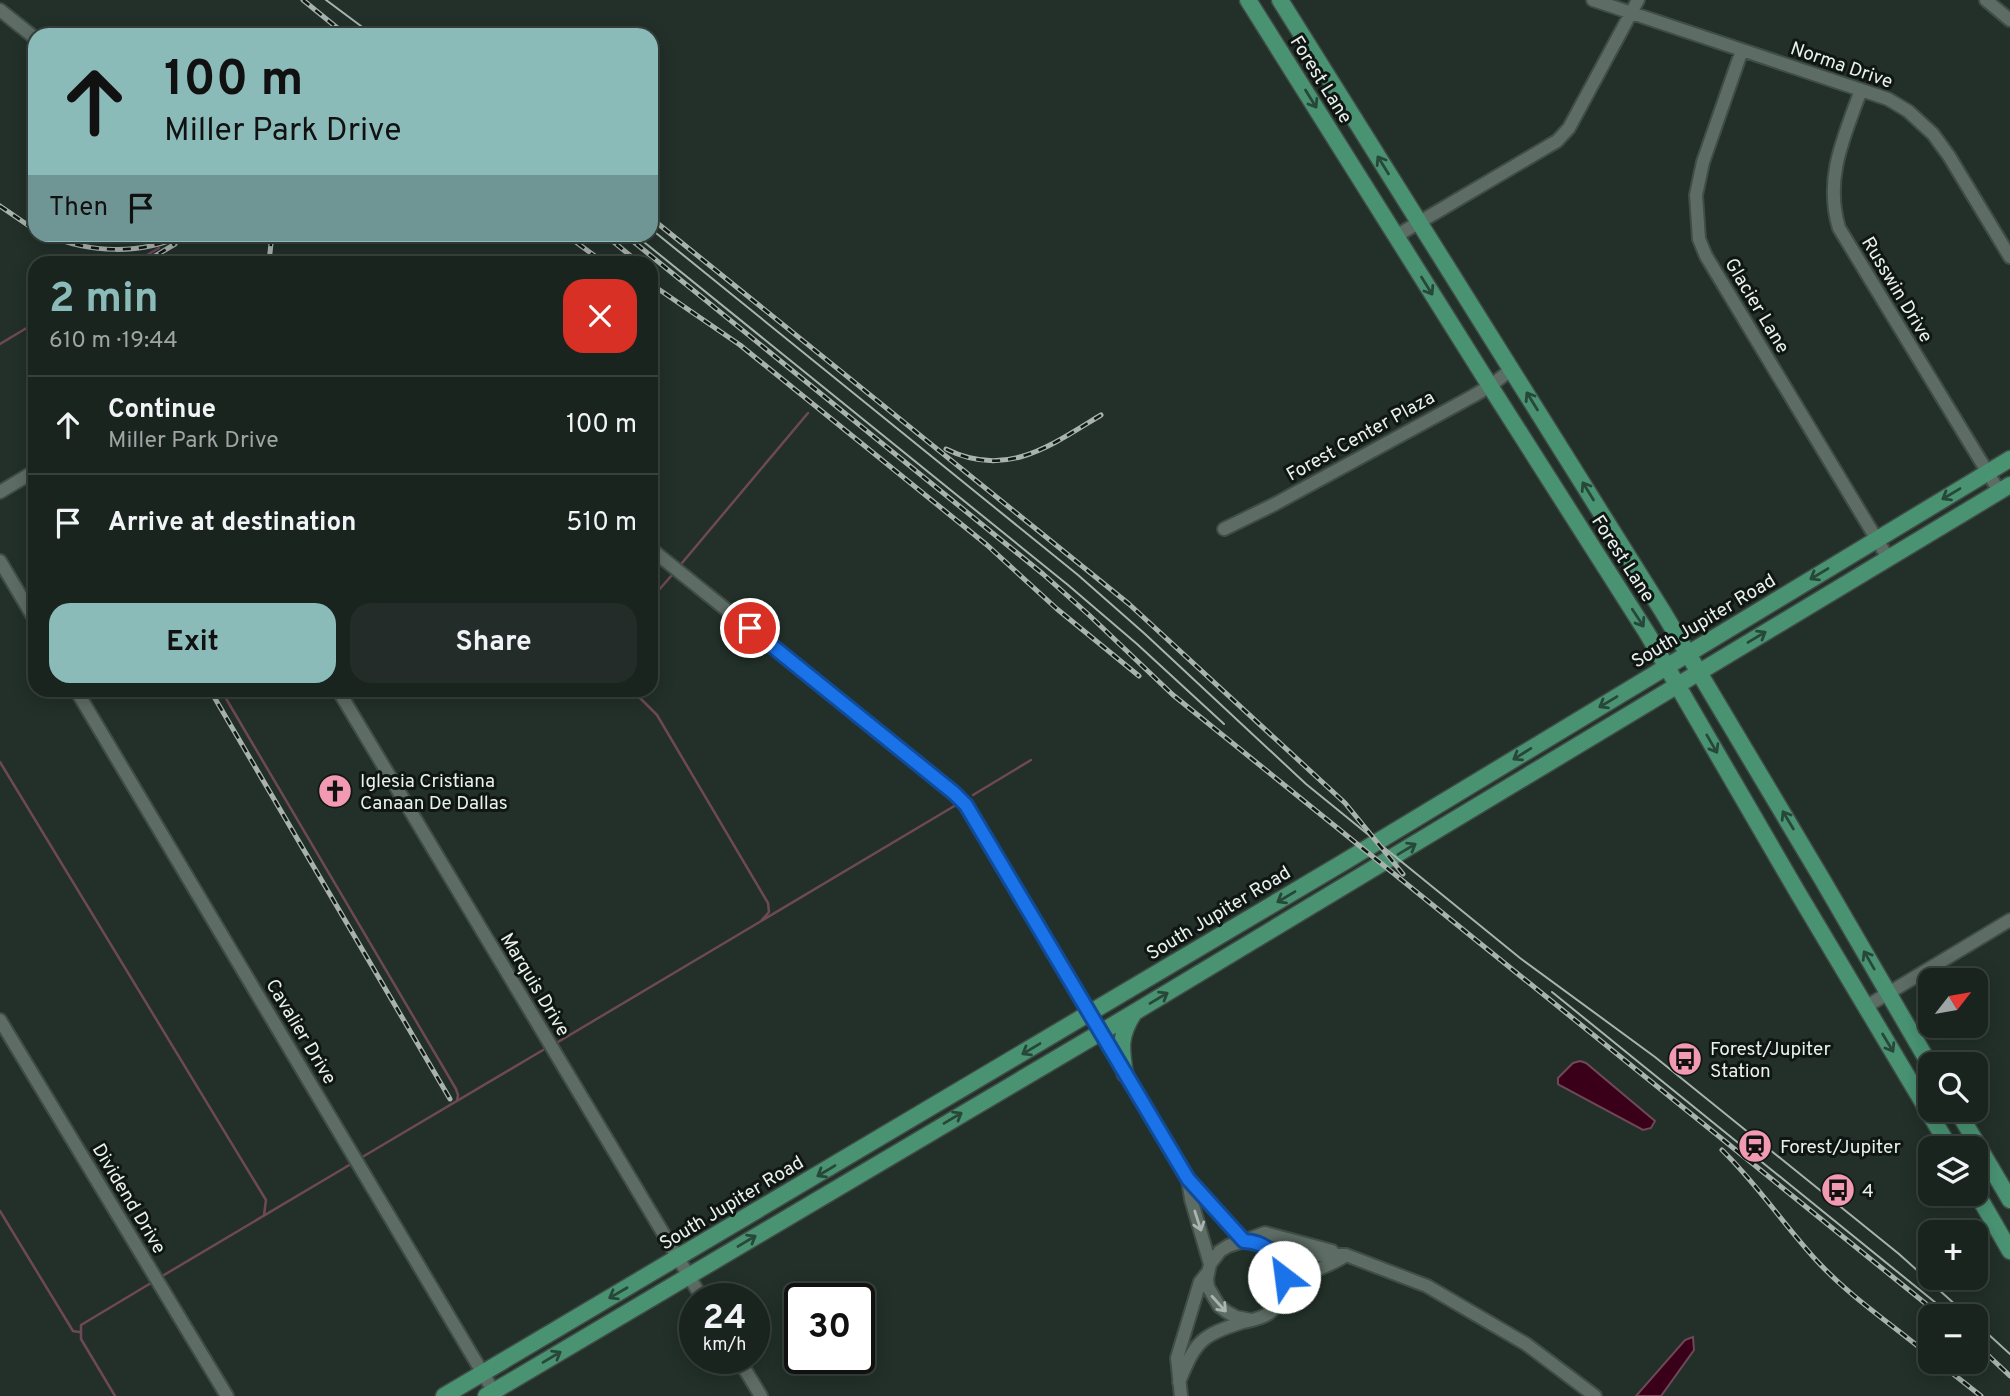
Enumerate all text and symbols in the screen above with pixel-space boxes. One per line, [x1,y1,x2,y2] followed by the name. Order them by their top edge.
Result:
[1284,32,1357,128] street label: Forest Lane
[1787,37,1896,95] street label: Norma Drive
[164,51,303,113] text: 100 m
[49,56,140,147] icon: ahead
[1304,89,1318,109] one-way arrow
[164,112,402,152] text: Miller Park Drive
[1376,155,1390,175] one-way arrow
[122,189,160,227] icon: arrive
[49,192,108,225] text: Then
[1855,233,1937,347] street label: Russwin Drive
[1718,254,1794,358] street label: Glacier Lane
[49,274,159,327] text: 2 min
[1420,276,1435,295] one-way arrow
[563,279,637,353] button: close
[49,327,178,356] text: 610 m · 19:44
[1283,386,1439,487] street label: Forest Center Plaza
[1525,392,1539,412] one-way arrow
[108,394,216,427] text: Continue
[49,406,87,444] icon: ahead
[566,409,637,442] text: 100 m
[108,427,279,456] text: Miller Park Drive
[1580,481,1594,501] one-way arrow
[1942,488,1962,502] one-way arrow
[49,504,87,542] icon: arrive
[108,507,356,540] text: Arrive at destination
[566,507,637,540] text: 510 m
[1585,511,1659,607] street label: Forest Lane
[1810,567,1830,581] one-way arrow
[1627,569,1781,674] street label: South Jupiter Road
[720,598,780,658] pin
[49,603,336,683] button: Exit
[350,603,637,683] button: Share
[1630,608,1645,627] one-way arrow
[731,609,769,647] icon: arrive
[1747,629,1767,643] one-way arrow
[1599,695,1619,709] one-way arrow
[1705,734,1719,754] one-way arrow
[1513,748,1533,762] one-way arrow
[360,770,508,816] place label: Iglesia Cristiana Canaan De Dallas
[316,772,354,810] church icon: Iglesia Cristiana Canaan De Dallas
[1780,811,1794,831] one-way arrow
[1397,841,1417,855] one-way arrow
[1142,861,1296,966] street label: South Jupiter Road
[1276,890,1296,904] one-way arrow
[494,929,575,1041] street label: Marquis Drive
[1862,950,1876,970] one-way arrow
[1918,968,1988,1038] north arrow
[1918,968,1988,1374] map controls
[259,975,341,1089] street label: Cavalier Drive
[1148,990,1168,1004] one-way arrow
[1882,1033,1896,1053] one-way arrow
[1710,1038,1832,1084] place label: Forest/Jupiter Station
[1666,1040,1704,1078] bus stop icon: Forest/Jupiter Station
[1022,1042,1042,1056] one-way arrow
[1918,1052,1988,1122] button: search
[943,1111,963,1125] one-way arrow
[1736,1127,1774,1165] station icon: Forest/Jupiter
[1780,1136,1902,1160] place label: Forest/Jupiter
[1918,1136,1988,1206] button: layers
[86,1139,171,1259] street label: Dividend Drive
[655,1151,809,1256] street label: South Jupiter Road
[816,1164,836,1178] one-way arrow
[1819,1171,1857,1209] bus stop icon: 4
[1862,1180,1874,1204] place label: 4
[1193,1210,1206,1232] one-way arrow
[1918,1220,1988,1290] button: +
[736,1234,756,1248] one-way arrow
[1247,1240,1321,1314] position arrow
[784,1283,875,1374] speed limit sign: 30
[609,1286,629,1300] one-way arrow
[1211,1295,1228,1312] one-way arrow
[703,1297,746,1341] text: 24
[1918,1304,1988,1374] button: −
[703,1334,746,1357] text: km/h
[542,1349,562,1363] one-way arrow

